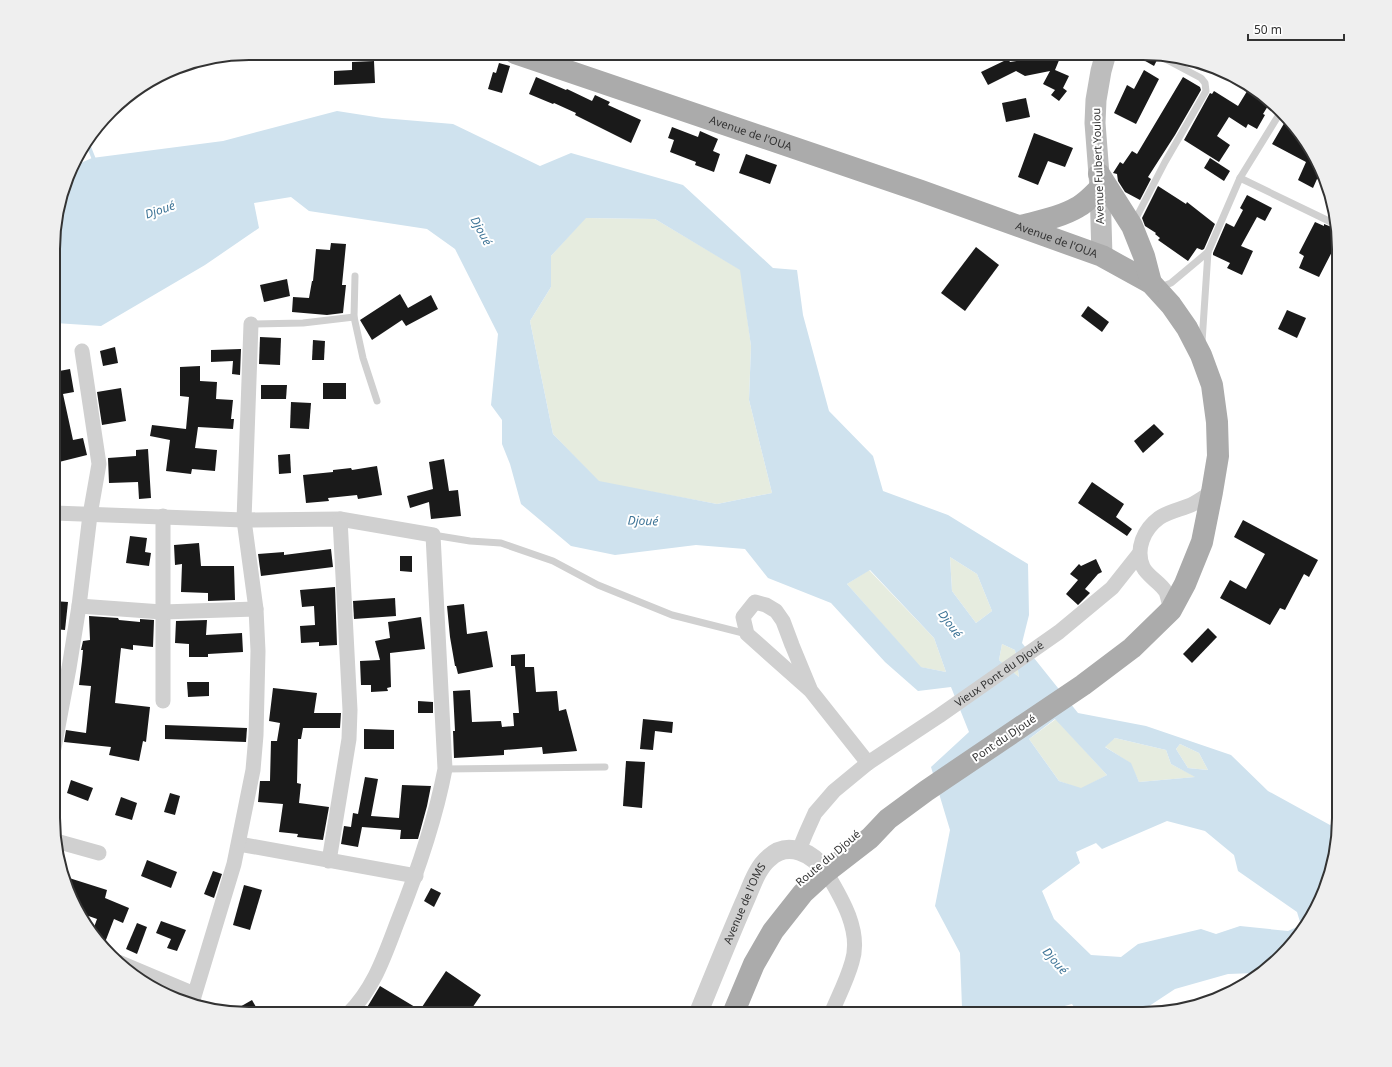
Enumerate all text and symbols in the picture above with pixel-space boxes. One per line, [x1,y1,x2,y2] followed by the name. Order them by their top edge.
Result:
[1248,16,1344,42] scale bar
[1254,21,1282,38] text: 50 m
[1088,107,1107,225] street label: Avenue Fulbert Youlou
[708,112,795,154] street label: Avenue de l'OUA
[143,196,177,223] water label: Djoué
[467,213,496,248] water label: Djoué
[1014,218,1101,261] street label: Avenue de l'OUA
[627,511,659,530] water label: Djoué
[934,606,966,641] water label: Djoué
[951,637,1046,710] street label: Vieux Pont du Djoué
[969,711,1039,764] street label: Pont du Djoué
[792,826,863,889] street label: Route du Djoué
[719,859,769,946] street label: Avenue de l'OMS
[1039,943,1072,978] water label: Djoué

